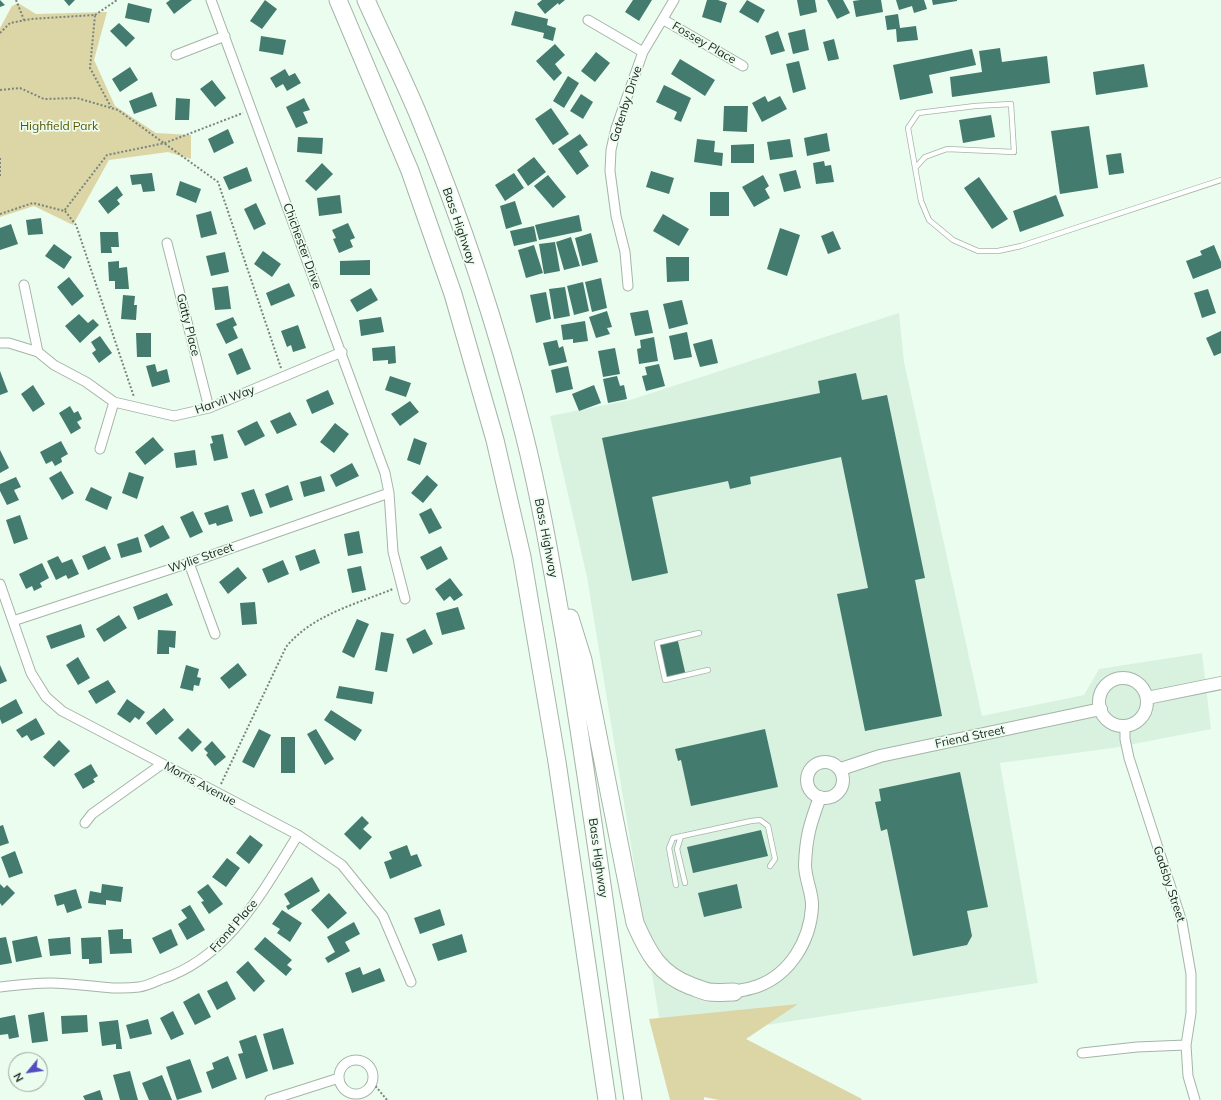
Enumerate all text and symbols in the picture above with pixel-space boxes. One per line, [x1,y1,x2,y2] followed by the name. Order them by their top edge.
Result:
[669,19,739,67] street label: Fossey Place
[607,64,645,144] street label: Gatenby Drive
[20,119,98,133] park label: Highfield Park
[439,186,479,266] street label: Bass Highway
[280,201,324,291] street label: Chichester Drive
[173,292,203,358] street label: Gatty Place
[193,383,257,417] street label: Harvil Way
[531,497,561,579] street label: Bass Highway
[167,540,235,576] street label: Wylie Street
[934,723,1006,751] street label: Friend Street
[161,759,239,809] street label: Morris Avenue
[585,817,611,899] street label: Bass Highway
[1150,844,1188,924] street label: Gadsby Street
[207,897,261,955] street label: Frond Place
[8,1052,48,1092] north arrow
[10,1070,27,1084] text: N

